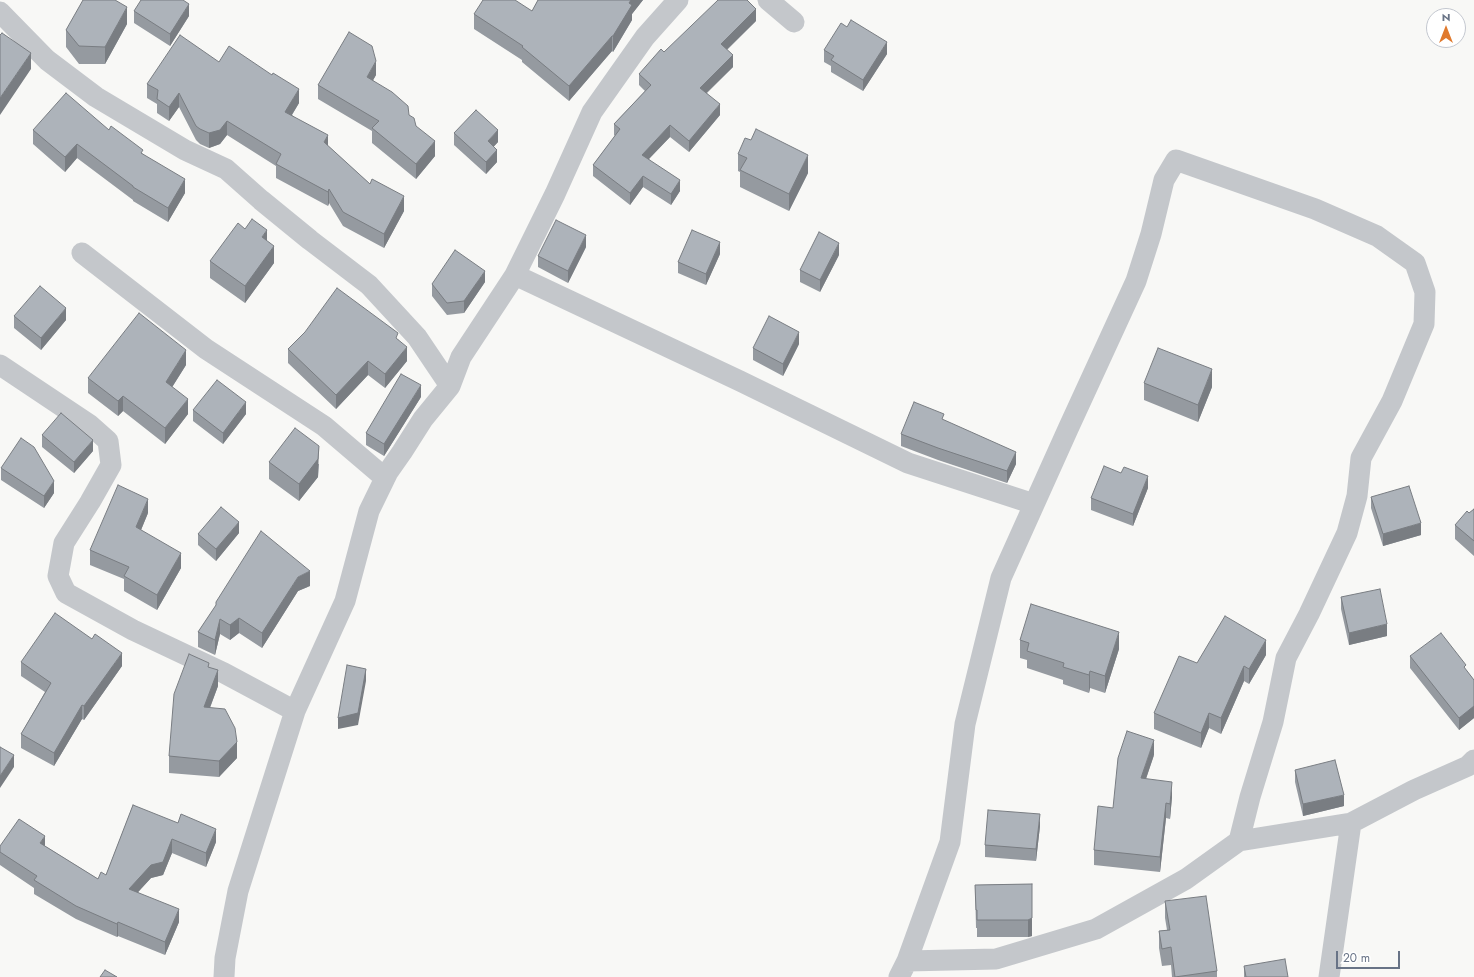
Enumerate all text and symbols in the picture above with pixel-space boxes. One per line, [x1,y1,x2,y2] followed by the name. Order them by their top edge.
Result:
[1426,8,1466,48] north arrow
[1442,9,1450,25] text: N
[1338,943,1402,969] scale bar
[1343,949,1370,967] text: 20 m

